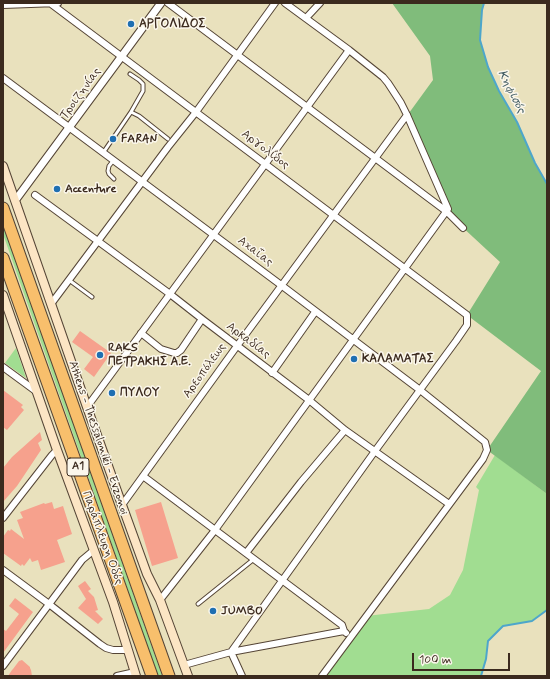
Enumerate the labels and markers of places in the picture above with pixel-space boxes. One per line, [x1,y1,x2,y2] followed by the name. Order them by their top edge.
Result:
[139,17,206,31] place label: ΑΡΓΟΛΙΔΟΣ
[126,19,136,29] marker: ΑΡΓΟΛΙΔΟΣ
[121,132,157,146] place label: FARAN
[108,134,118,144] marker: FARAN
[65,182,117,196] place label: Accenture
[52,184,62,194] marker: Accenture
[108,341,191,369] place label: RAKS ΠΕΤΡΑΚΗΣ Α.Ε.
[95,350,105,360] marker: RAKS ΠΕΤΡΑΚΗΣ Α.Ε.
[362,352,434,366] place label: ΚΑΛΑΜΑΤΑΣ
[349,354,359,364] marker: ΚΑΛΑΜΑΤΑΣ
[120,386,159,400] place label: ΠΥΛΟΥ
[107,388,117,398] marker: ΠΥΛΟΥ
[221,604,263,618] place label: JUMBO
[208,606,218,616] marker: JUMBO

